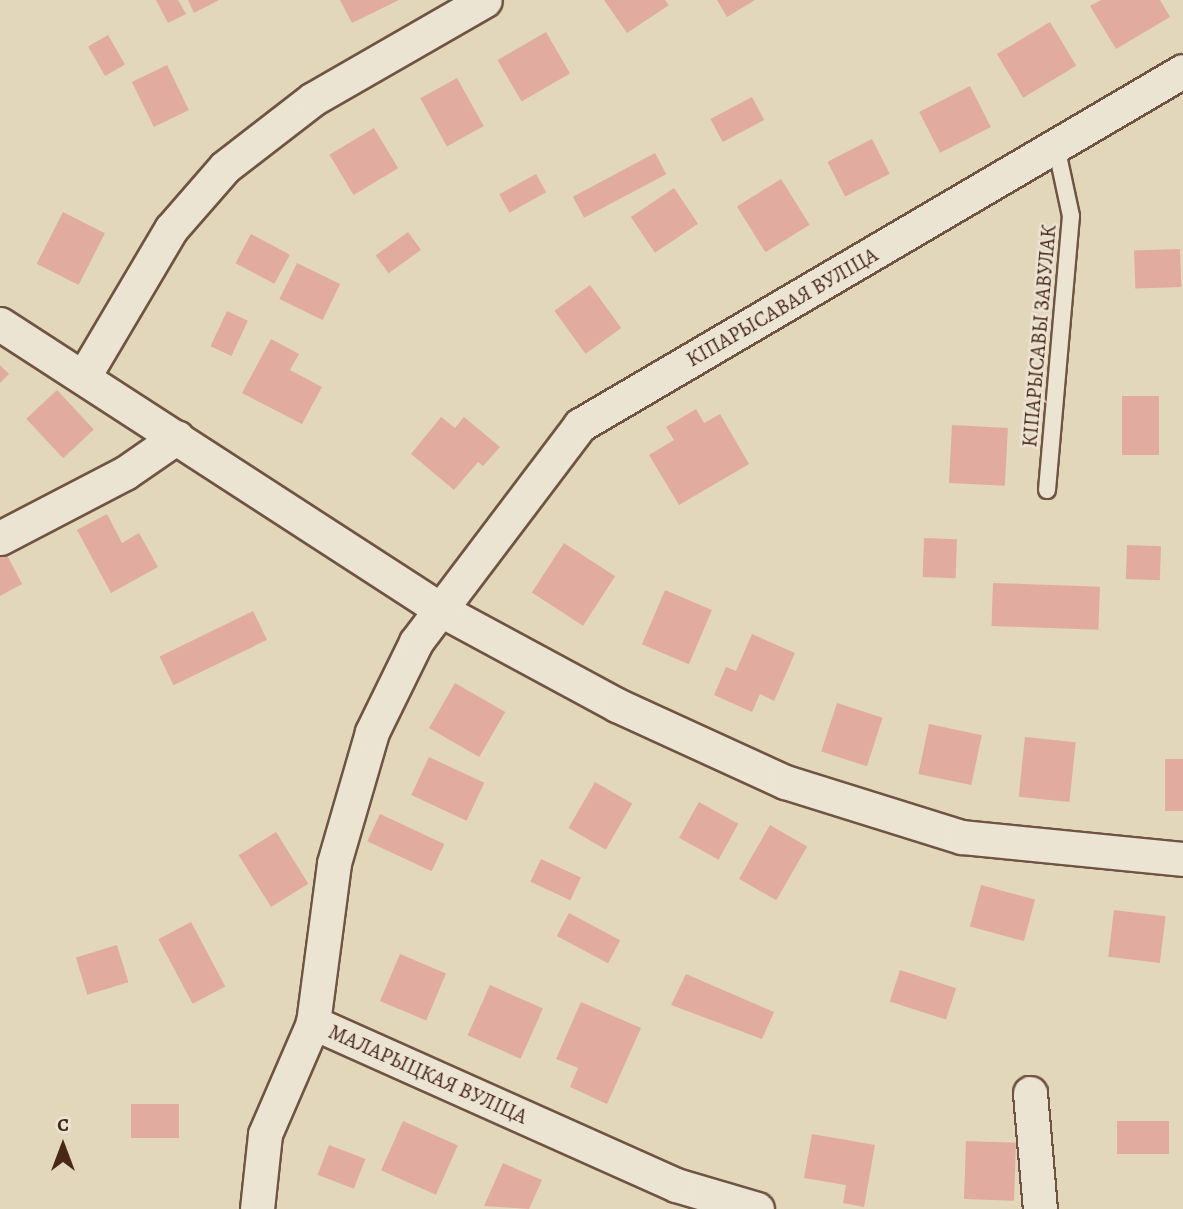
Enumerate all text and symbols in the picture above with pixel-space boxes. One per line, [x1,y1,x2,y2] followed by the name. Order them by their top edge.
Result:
[1017,224,1061,448] street label: КІПАРЫСАВЫ ЗАВУЛАК
[682,242,882,372] street label: КІПАРЫСАВАЯ ВУЛІЦА
[325,1019,531,1129] street label: МАЛАРЫЦКАЯ ВУЛІЦА
[28,1111,98,1181] north arrow
[57,1112,69,1138] text: С

